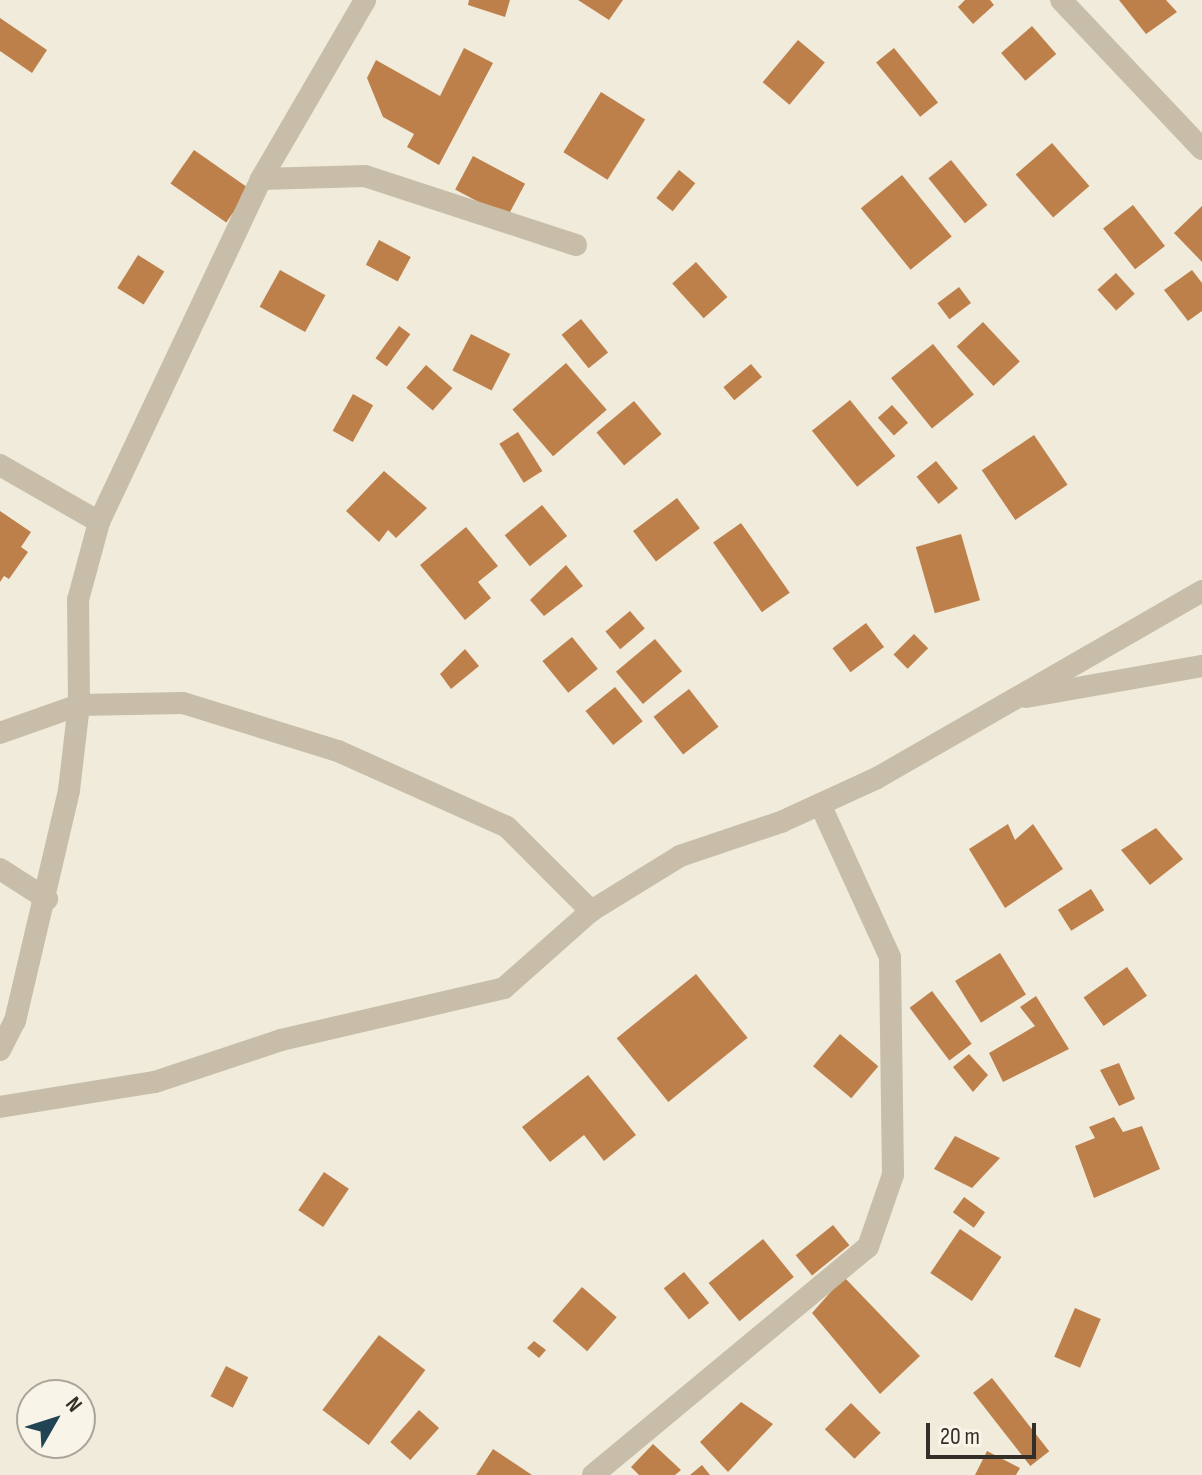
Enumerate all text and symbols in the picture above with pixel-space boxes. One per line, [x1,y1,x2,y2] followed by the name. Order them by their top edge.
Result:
[16,1379,96,1459] north arrow
[59,1392,88,1418] text: N
[930,1407,1040,1457] scale bar
[940,1422,980,1451] text: 20 m

